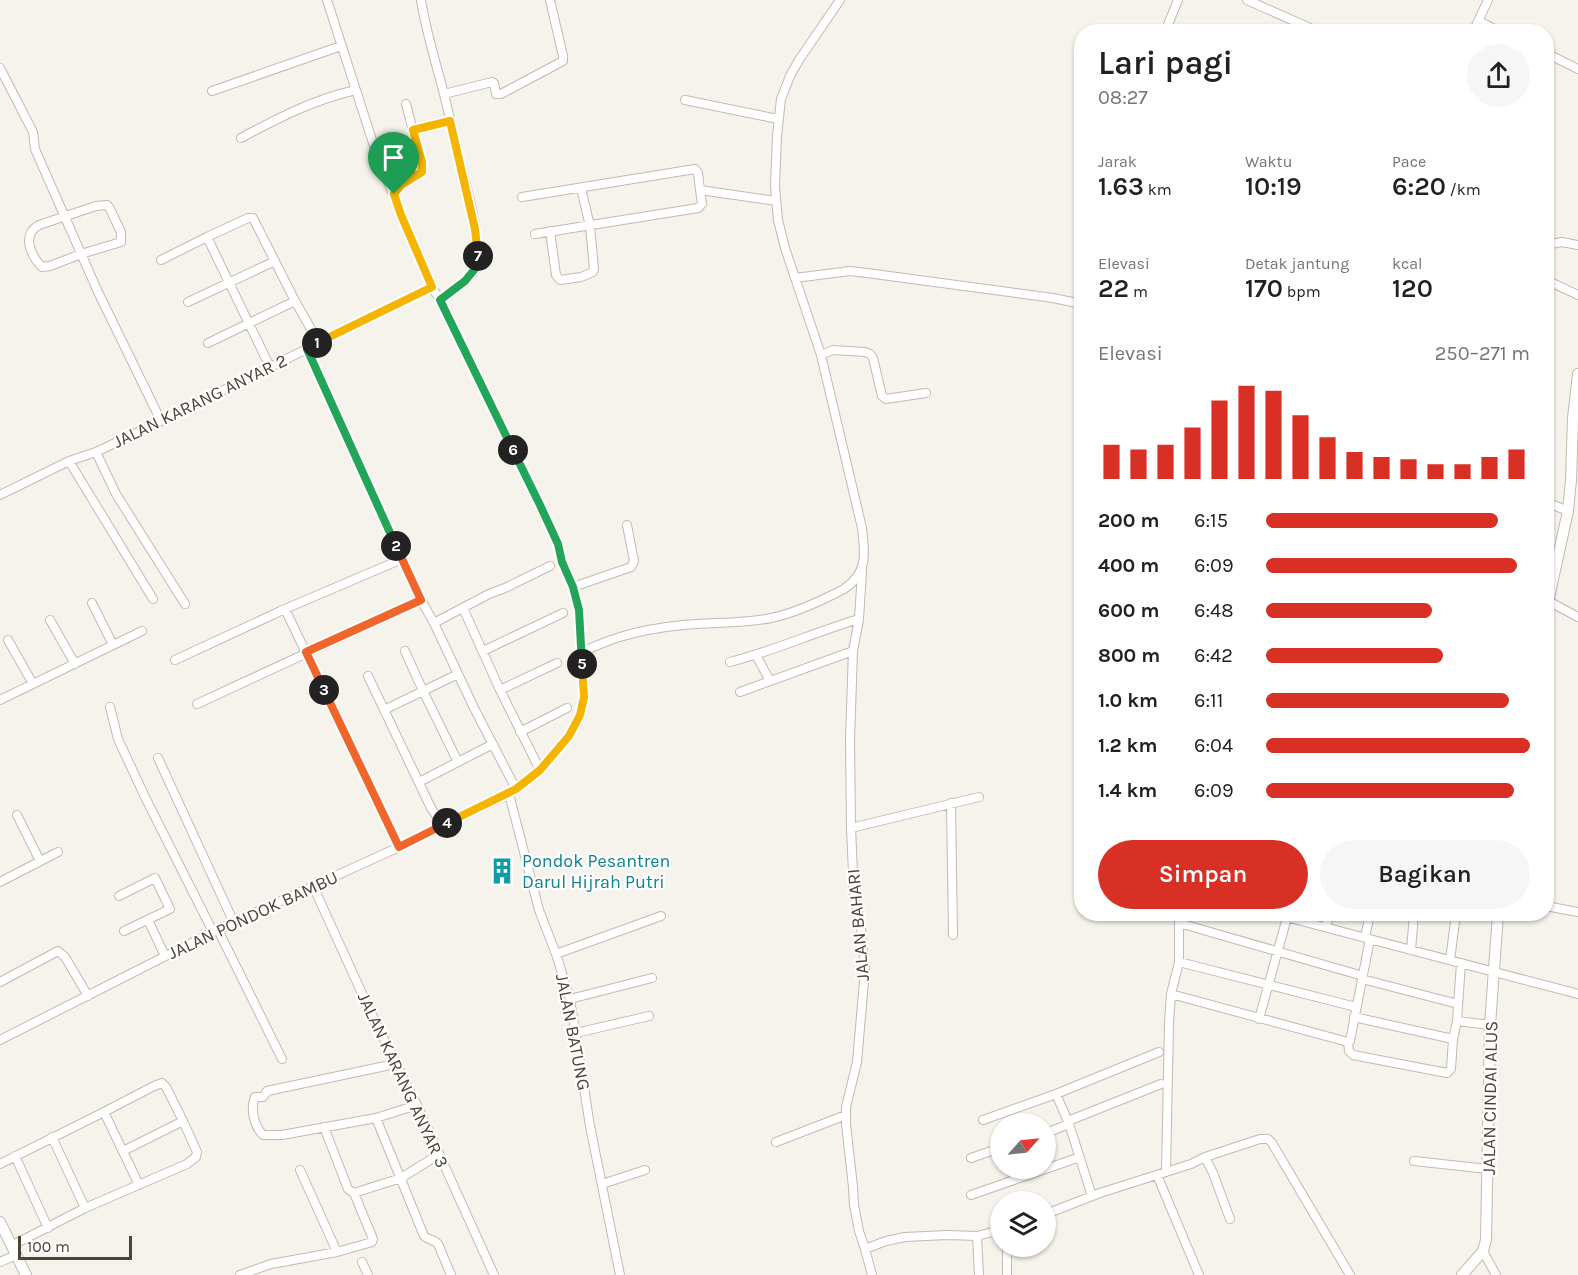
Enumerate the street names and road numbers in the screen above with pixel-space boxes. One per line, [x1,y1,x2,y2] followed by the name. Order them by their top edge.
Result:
[109,349,291,453] street label: JALAN KARANG ANYAR 2
[164,866,342,964] street label: JALAN PONDOK BAMBU
[842,868,874,982] street label: JALAN BAHARI
[551,972,595,1092] street label: JALAN BATUNG
[353,989,453,1171] street label: JALAN KARANG ANYAR 3
[1478,1021,1502,1175] street label: JALAN CINDAI ALUS

